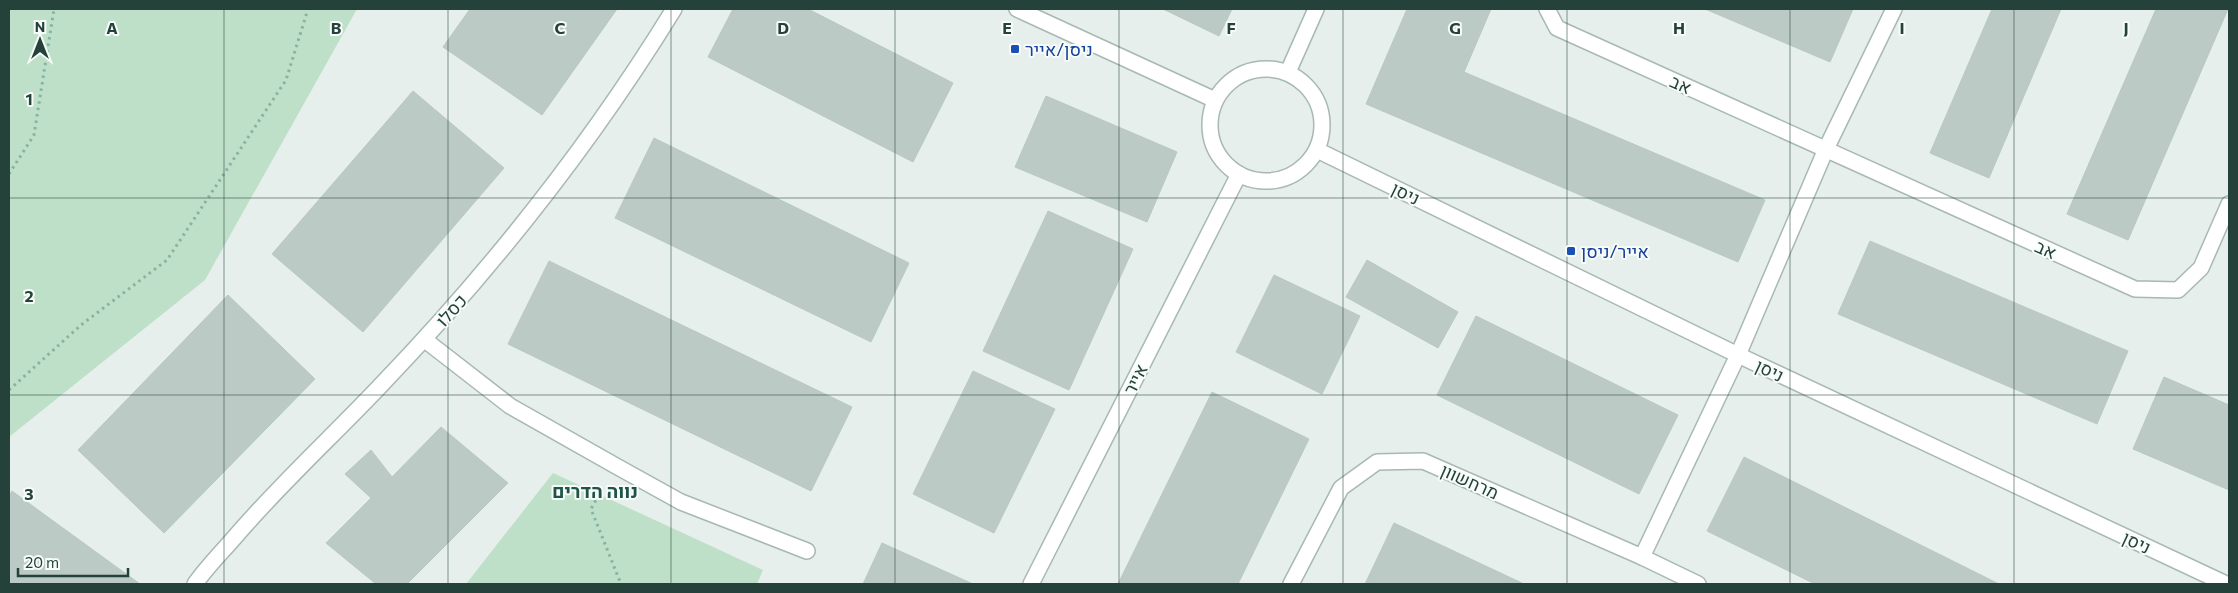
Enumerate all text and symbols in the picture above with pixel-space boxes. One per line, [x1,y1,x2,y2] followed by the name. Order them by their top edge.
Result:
[15,15,65,65] north arrow
[35,18,45,35] text: N
[106,18,118,37] text: A
[331,18,342,37] text: B
[555,18,566,37] text: C
[777,18,789,37] text: D
[1002,18,1012,37] text: E
[1226,18,1236,37] text: F
[1449,18,1461,37] text: G
[1673,18,1685,37] text: H
[1899,18,1905,37] text: I
[2123,18,2129,37] text: J
[1025,38,1093,60] place label: ניסן/אייר
[1009,43,1021,55] marker: ניסן/אייר
[1667,70,1695,98] street label: אב
[25,89,33,108] text: 1
[1388,177,1424,209] street label: ניסן
[2032,235,2060,263] street label: אב
[1581,240,1649,262] place label: אייר/ניסן
[1565,245,1577,257] marker: אייר/ניסן
[24,286,34,305] text: 2
[431,289,471,331] street label: כסלו
[1752,354,1788,386] street label: ניסן
[1118,360,1152,398] street label: אייר
[1438,458,1502,504] street label: מרחשוון
[552,479,638,502] district label: נווה הדרים
[24,484,34,503] text: 3
[2119,526,2155,558] street label: ניסן
[18,546,128,578] scale bar
[25,553,59,571] text: 20 m

